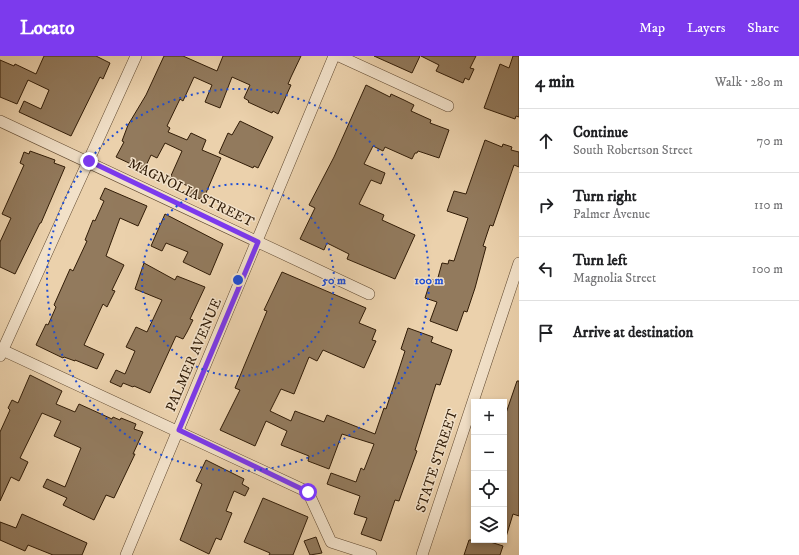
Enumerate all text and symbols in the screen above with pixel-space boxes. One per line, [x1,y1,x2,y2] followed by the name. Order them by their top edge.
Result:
[20,17,75,40] text: Locato
[639,19,665,37] text: Map
[687,19,725,37] text: Layers
[747,19,779,37] text: Share
[535,71,574,93] text: 4 min
[715,74,783,90] text: Walk · 280 m
[573,123,628,142] text: Continue
[535,130,557,152] icon: ahead
[757,133,783,149] text: 70 m
[573,142,693,158] text: South Robertson Street
[80,152,98,170] route end
[125,155,257,231] street label: MAGNOLIA STREET
[573,187,636,206] text: Turn right
[535,194,557,216] icon: right
[754,197,783,213] text: 110 m
[573,206,650,222] text: Palmer Avenue
[573,251,627,270] text: Turn left
[535,258,557,280] icon: left
[752,261,783,277] text: 100 m
[573,270,656,286] text: Magnolia Street
[231,273,245,287] centre of rings
[321,273,346,288] text: 50 m
[415,273,443,288] text: 100 m
[162,296,226,414] street label: PALMER AVENUE
[535,322,557,344] icon: arrive
[573,323,693,342] text: Arrive at destination
[471,399,507,543] map controls
[471,399,507,435] button: +
[412,407,462,515] street label: STATE STREET
[471,435,507,471] button: −
[471,471,507,507] button: locate
[299,483,317,501] route start
[471,507,507,543] button: layers

